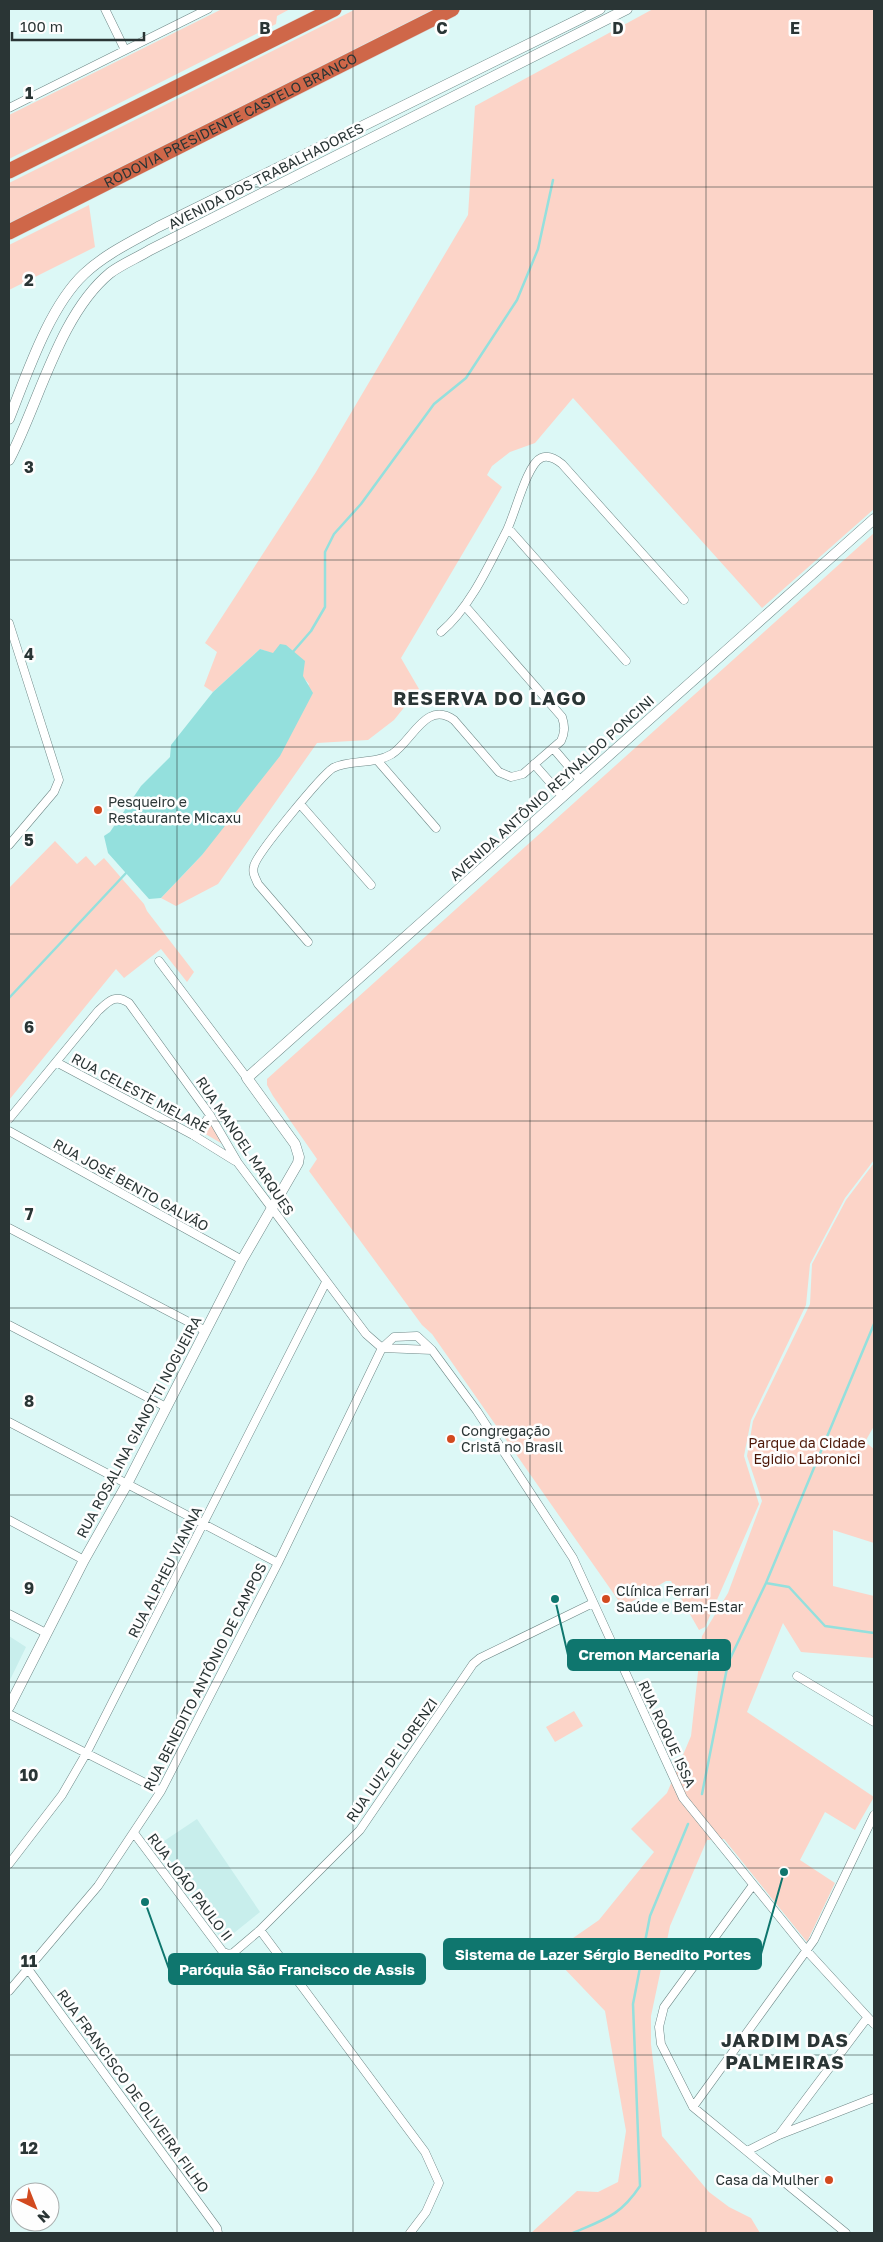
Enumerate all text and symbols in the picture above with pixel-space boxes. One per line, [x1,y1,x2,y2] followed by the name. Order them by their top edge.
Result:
[12,10,145,42] scale bar
[20,17,63,35] text: 100 m
[259,18,271,38] text: B
[436,18,448,38] text: C
[612,18,624,38] text: D
[790,18,800,38] text: E
[101,49,360,191] street label: RODOVIA PRESIDENTE CASTELO BRANCO
[25,83,33,103] text: 1
[165,119,366,232] street label: AVENIDA DOS TRABALHADORES
[24,270,34,290] text: 2
[24,457,34,477] text: 3
[24,644,34,664] text: 4
[393,686,587,709] district label: RESERVA DO LAGO
[446,691,657,884] street label: AVENIDA ANTÔNIO REYNALDO PONCINI
[108,793,241,826] place label: Pesqueiro e Restaurante Micaxu
[92,804,104,816] marker: Pesqueiro e Restaurante Micaxu
[24,830,34,850] text: 5
[24,1017,34,1037] text: 6
[69,1049,212,1136] street label: RUA CELESTE MELARÉ
[193,1073,298,1218] street label: RUA MANOEL MARQUES
[51,1135,212,1234] street label: RUA JOSÉ BENTO GALVÃO
[25,1204,34,1224] text: 7
[73,1312,205,1541] street label: RUA ROSALINA GIANOTTI NOGUEIRA
[24,1391,34,1411] text: 8
[461,1422,563,1455] place label: Congregação Cristã no Brasil
[445,1433,457,1445] marker: Congregação Cristã no Brasil
[748,1434,866,1467] park label: Parque da Cidade Egidio Labronici
[124,1503,205,1640] street label: RUA ALPHEU VIANNA
[139,1560,270,1794] street label: RUA BENEDITO ANTÔNIO DE CAMPOS
[24,1578,34,1598] text: 9
[616,1582,744,1615] place label: Clínica Ferrari Saúde e Bem-Estar
[600,1593,612,1605] marker: Clínica Ferrari Saúde e Bem-Estar
[568,1640,730,1670] callout: Cremon Marcenaria
[578,1645,720,1663] text: Cremon Marcenaria
[635,1678,700,1791] street label: RUA ROQUE ISSA
[342,1695,441,1825] street label: RUA LUIZ DE LORENZI
[20,1765,38,1785] text: 10
[144,1830,236,1944] street label: RUA JOÃO PAULO II
[444,1939,761,1969] callout: Sistema de Lazer Sérgio Benedito Portes
[455,1945,751,1963] text: Sistema de Lazer Sérgio Benedito Portes
[21,1951,37,1971] text: 11
[169,1954,425,1984] callout: Paróquia São Francisco de Assis
[179,1960,415,1978] text: Paróquia São Francisco de Assis
[54,1986,213,2196] street label: RUA FRANCISCO DE OLIVEIRA FILHO
[721,2028,849,2073] district label: JARDIM DAS PALMEIRAS
[20,2138,38,2158] text: 12
[716,2171,820,2188] place label: Casa da Mulher
[823,2174,835,2186] marker: Casa da Mulher
[10,2182,60,2232] north arrow
[35,2207,54,2227] text: N

